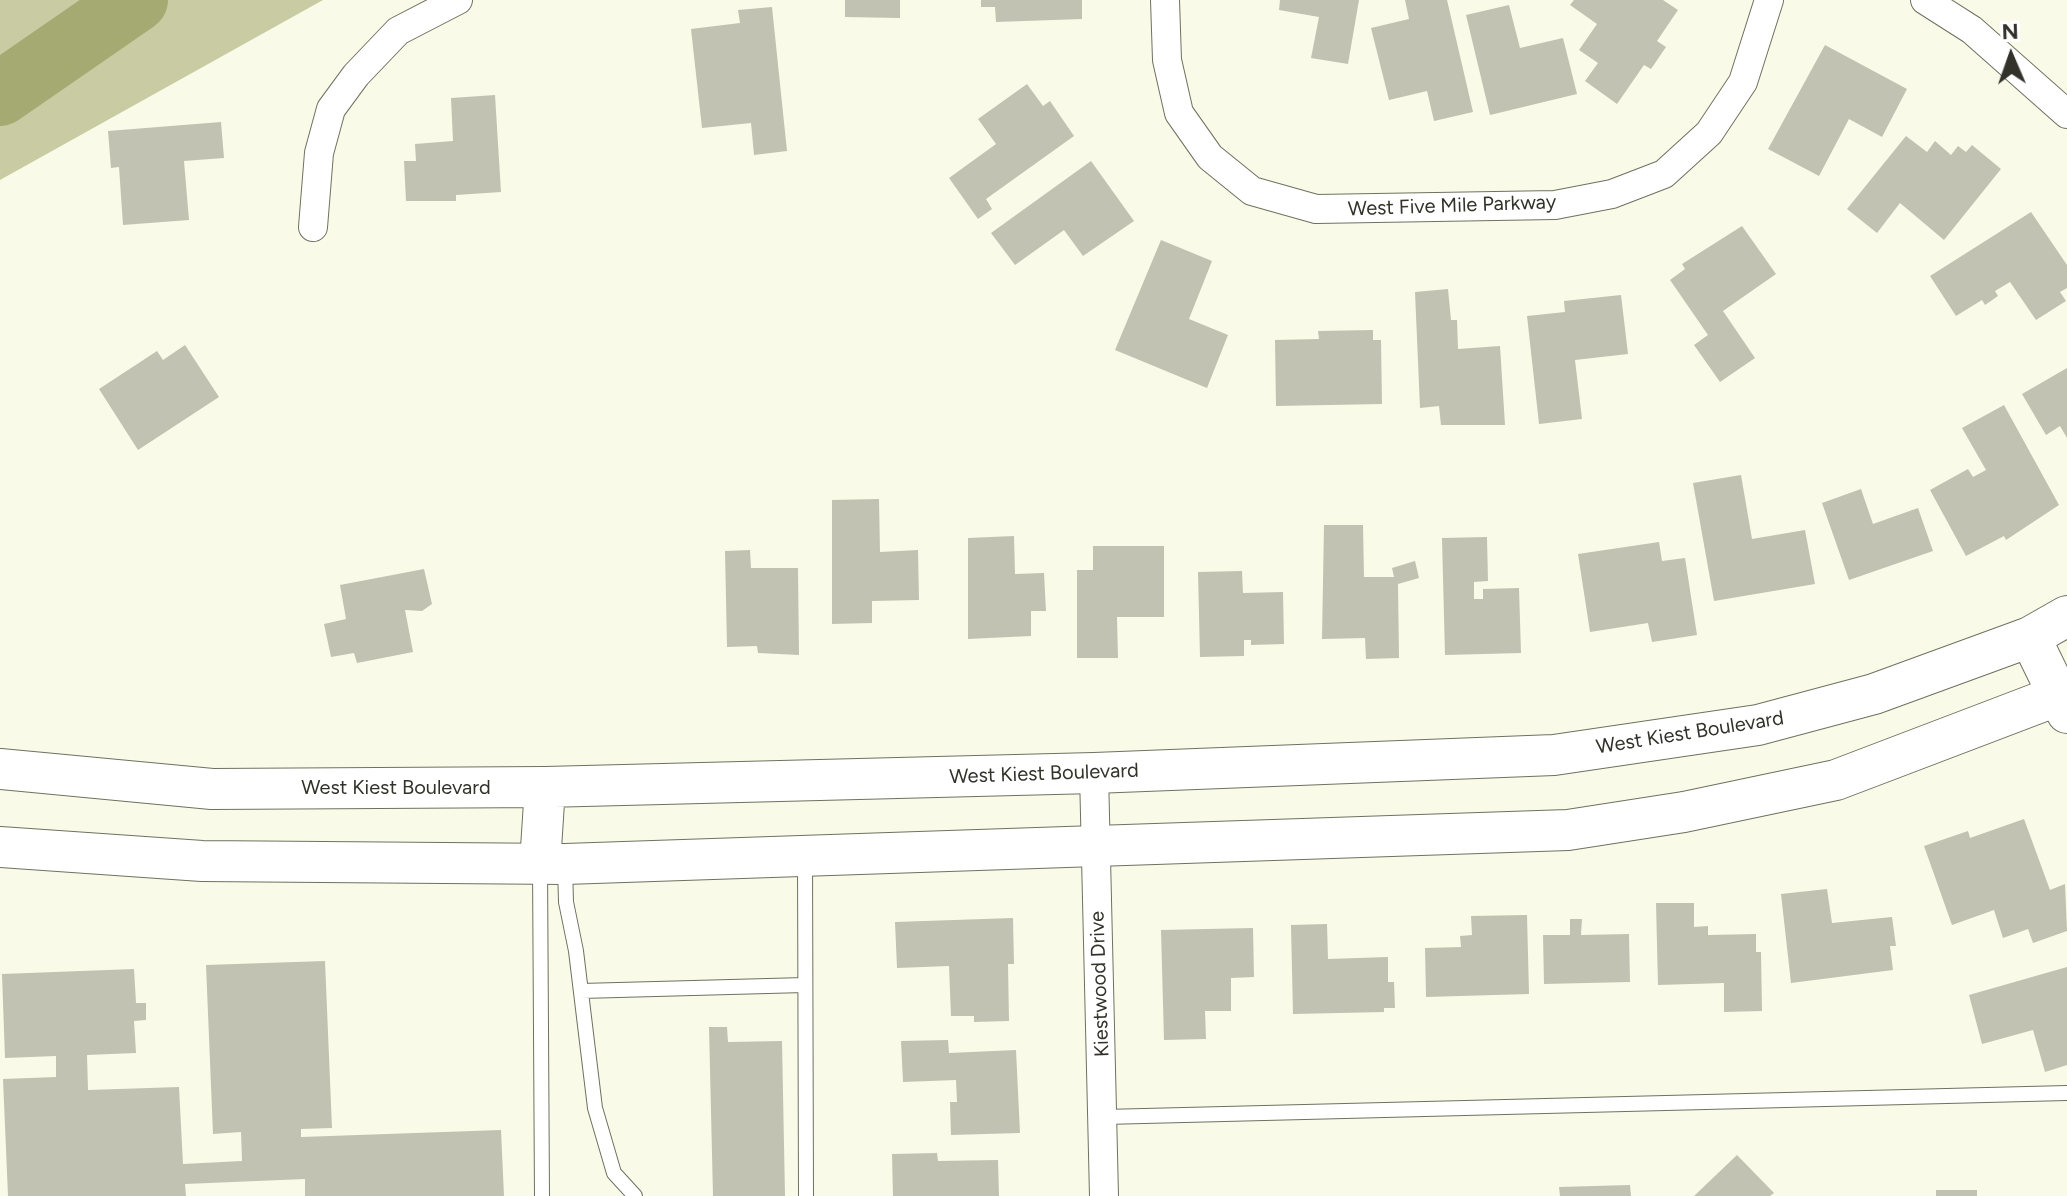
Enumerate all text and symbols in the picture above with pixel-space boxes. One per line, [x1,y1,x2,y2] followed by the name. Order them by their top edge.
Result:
[1971,16,2051,96] north arrow
[2001,18,2019,45] text: N
[1347,190,1557,222] street label: West Five Mile Parkway
[1594,706,1786,760] street label: West Kiest Boulevard
[949,759,1139,789] street label: West Kiest Boulevard
[301,776,491,800] street label: West Kiest Boulevard
[1085,911,1115,1057] street label: Kiestwood Drive

